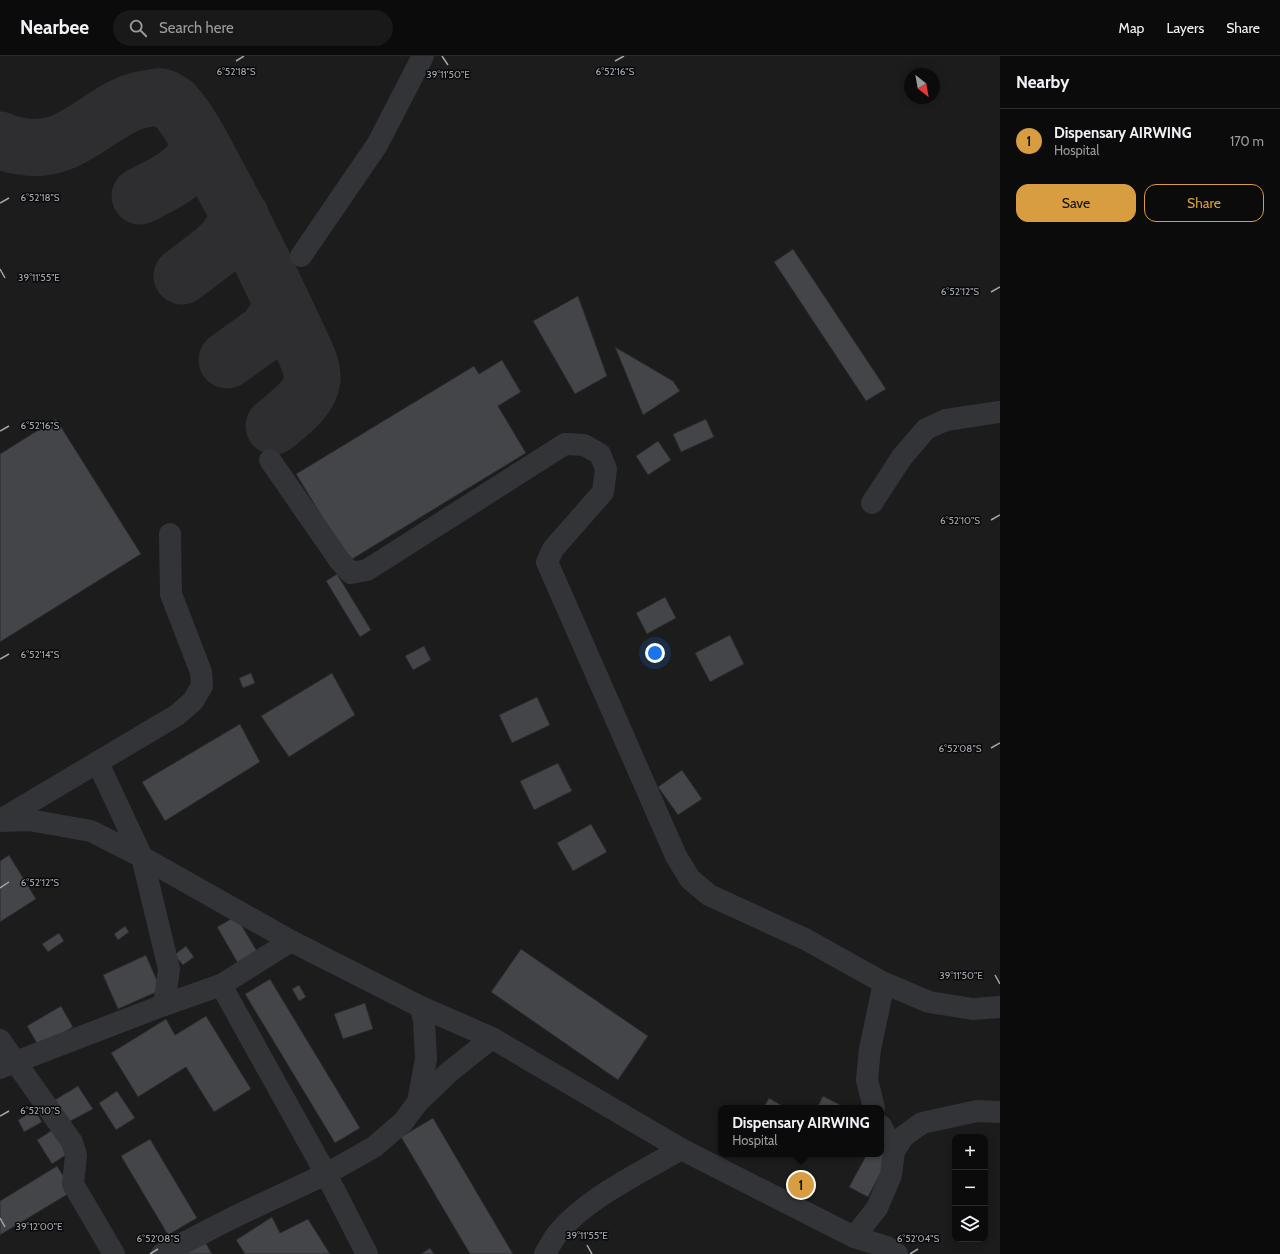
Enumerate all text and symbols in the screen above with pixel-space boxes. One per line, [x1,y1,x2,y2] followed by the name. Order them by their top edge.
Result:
[113,10,393,46] search box
[20,16,89,39] text: Nearbee
[127,17,149,39] icon: search
[159,19,234,37] text: Search here
[1119,19,1144,37] text: Map
[1166,19,1204,37] text: Layers
[1226,19,1260,37] text: Share
[216,65,256,78] text: 6°52'18"S
[596,65,635,78] text: 6°52'16"S
[426,68,470,81] text: 39°11'50"E
[904,68,940,104] north arrow
[1016,72,1069,92] text: Nearby
[1054,124,1192,142] text: Dispensary AIRWING
[1027,133,1031,149] text: 1
[1230,133,1264,149] text: 170 m
[1054,142,1099,158] text: Hospital
[1016,184,1136,222] button: Save
[1144,184,1264,222] button: Share
[20,191,60,204] text: 6°52'18"S
[18,271,60,284] text: 39°11'55"E
[941,285,979,298] text: 6°52'12"S
[21,419,60,432] text: 6°52'16"S
[940,514,980,527] text: 6°52'10"S
[645,643,665,663] your location
[21,648,60,661] text: 6°52'14"S
[939,742,982,755] text: 6°52'08"S
[21,876,59,889] text: 6°52'12"S
[939,969,983,982] text: 39°11'50"E
[20,1104,60,1117] text: 6°52'10"S
[718,1105,884,1157] popup
[732,1114,870,1132] text: Dispensary AIRWING
[732,1132,777,1148] text: Hospital
[952,1134,988,1242] map controls
[952,1134,988,1170] button: +
[788,1170,814,1200] pin: 1
[952,1170,988,1206] button: −
[952,1206,988,1242] button: layers
[16,1220,63,1233] text: 39°12'00"E
[566,1229,608,1242] text: 39°11'55"E
[137,1232,180,1245] text: 6°52'08"S
[897,1232,939,1245] text: 6°52'04"S

